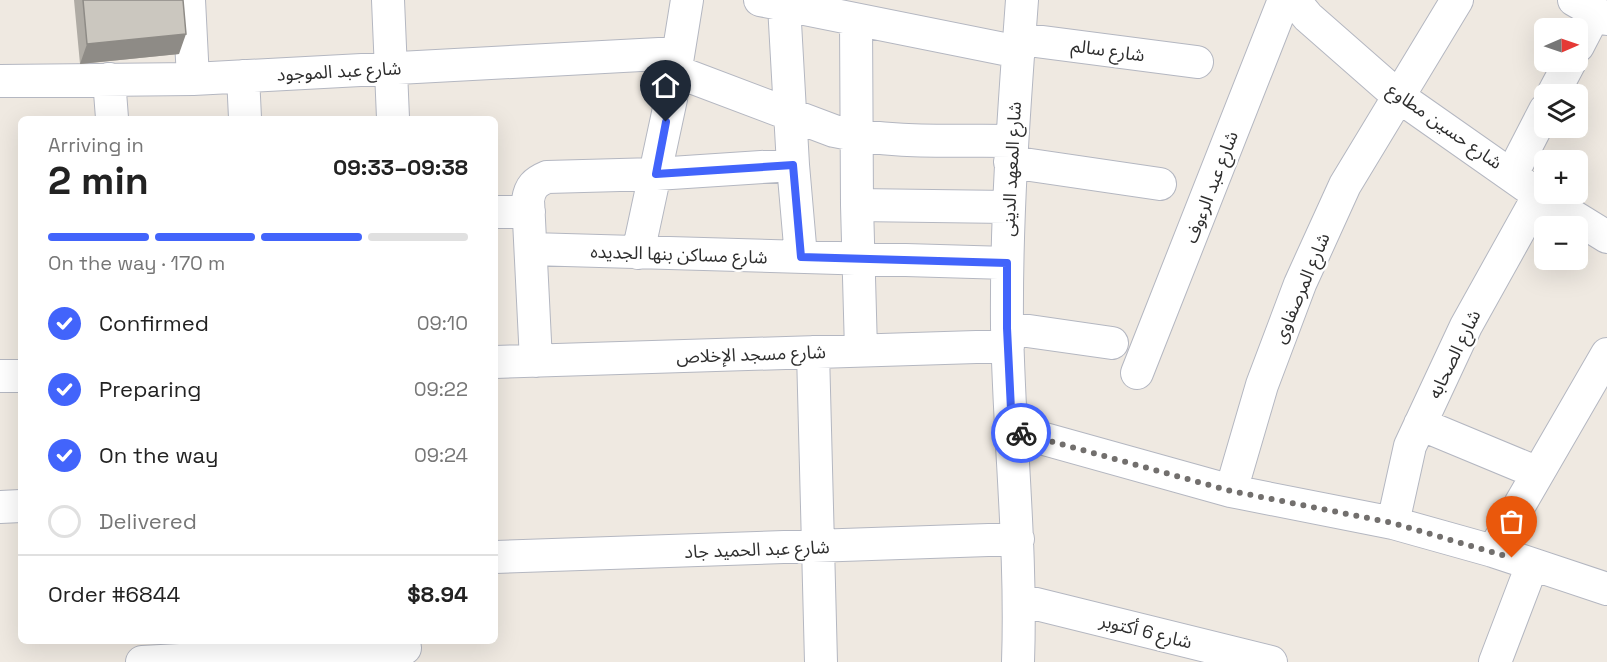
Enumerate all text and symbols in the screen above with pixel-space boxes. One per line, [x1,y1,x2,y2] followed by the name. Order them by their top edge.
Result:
[1534,18,1588,72] north arrow
[1534,18,1588,270] map controls
[1069,33,1146,69] street label: شارع سالم
[276,56,402,89] street label: شارع عبد الموجود
[640,60,691,122] pin
[649,69,682,102] icon: home
[1381,78,1507,177] street label: شارع حسين مطاوع
[1534,84,1588,138] button: layers
[996,101,1029,237] street label: شارع المعهد الدينى
[1179,128,1246,247] street label: شارع عبد الرءوف
[48,132,144,158] text: Arriving in
[1534,150,1588,204] button: +
[333,153,468,181] text: 09:33–09:38
[48,156,149,205] text: 2 min
[1534,216,1588,270] button: −
[1267,229,1337,348] street label: شارع المرصفاوى
[590,239,768,272] street label: شارع مساكن بنها الجديده
[48,250,225,276] text: On the way · 170 m
[1423,306,1488,404] street label: شارع الصحابه
[48,307,81,340] icon: check
[99,309,209,337] text: Confirmed
[417,310,468,336] text: 09:10
[676,340,826,371] street label: شارع مسجد الإخلاص
[48,373,81,406] icon: check
[99,375,201,403] text: Preparing
[414,376,468,402] text: 09:22
[991,403,1051,463] courier
[1005,417,1038,450] icon: bike
[48,439,81,472] icon: check
[99,441,218,469] text: On the way
[414,442,468,468] text: 09:24
[1486,496,1537,558] pin
[1495,505,1528,538] icon: bag
[99,507,197,535] text: Delivered
[684,535,830,566] street label: شارع عبد الحميد جاد
[48,580,180,608] text: Order #6844
[407,580,468,608] text: $8.94
[1096,608,1194,656] street label: شارع 6 أكتوبر

